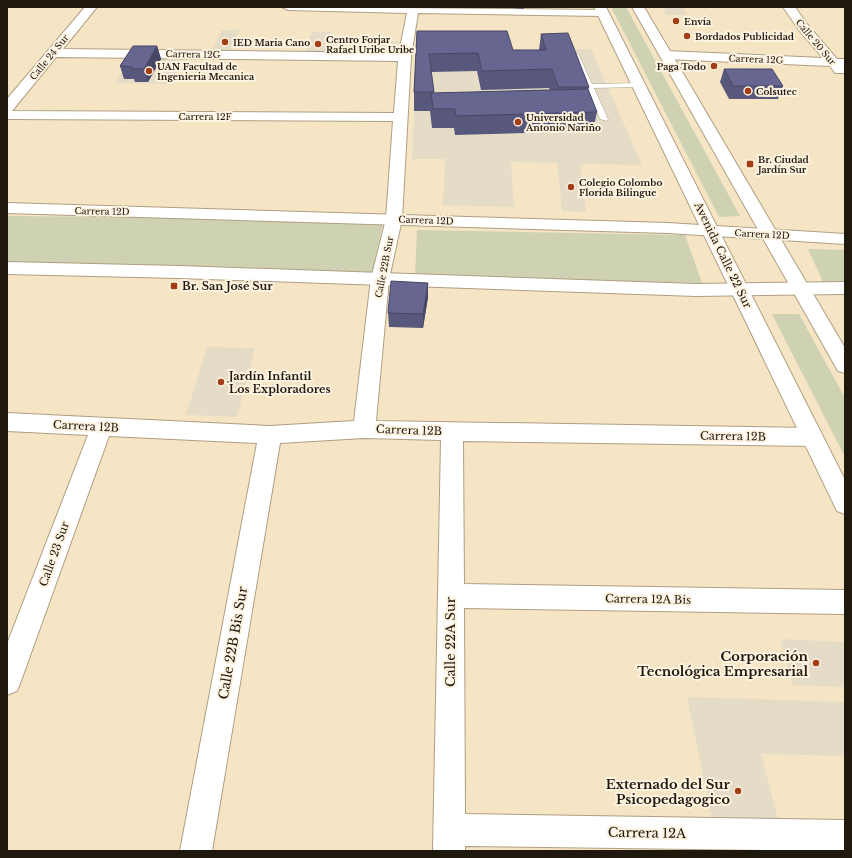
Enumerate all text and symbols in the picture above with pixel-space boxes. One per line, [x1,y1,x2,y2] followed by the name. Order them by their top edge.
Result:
[671,16,681,26] marker: Envía
[684,16,712,27] place label: Envía
[794,17,839,68] street label: Calle 20 Sur
[682,31,692,41] marker: Bordados Publicidad
[695,31,795,42] place label: Bordados Publicidad
[27,32,71,82] street label: Calle 24 Sur
[326,34,414,55] place label: Centro Forjar Rafael Uribe Uribe
[220,37,230,47] marker: IED Maria Cano
[233,37,310,48] place label: IED Maria Cano
[313,39,323,49] marker: Centro Forjar Rafael Uribe Uribe
[165,48,221,60] street label: Carrera 12G
[728,53,784,65] street label: Carrera 12G
[157,61,255,82] place label: UAN Facultad de Ingenieria Mecanica
[657,61,706,72] place label: Paga Todo
[709,61,719,71] marker: Paga Todo
[144,66,154,76] marker: UAN Facultad de Ingenieria Mecanica
[743,86,753,96] marker: Colsutec
[756,86,797,97] place label: Colsutec
[178,111,232,122] street label: Carrera 12F
[525,112,601,133] place label: Universidad Antonio Nariño
[513,117,523,127] marker: Universidad Antonio Nariño
[756,154,810,175] place label: Br. Ciudad Jardín Sur
[745,159,755,169] marker: Br. Ciudad Jardín Sur
[579,177,662,198] place label: Colegio Colombo Florida Bilingue
[566,182,576,192] marker: Colegio Colombo Florida Bilingue
[691,199,755,311] street label: Avenida Calle 22 Sur
[74,205,130,217] street label: Carrera 12D
[398,214,454,226] street label: Carrera 12D
[734,227,790,241] street label: Carrera 12D
[373,235,395,299] street label: Calle 22B Sur
[182,279,273,293] place label: Br. San José Sur
[169,281,179,291] marker: Br. San José Sur
[227,369,331,396] place label: Jardín Infantil Los Exploradores
[216,377,226,387] marker: Jardín Infantil Los Exploradores
[53,417,119,435] street label: Carrera 12B
[376,422,442,438] street label: Carrera 12B
[700,428,766,444] street label: Carrera 12B
[36,519,72,588] street label: Calle 23 Sur
[215,584,251,701] street label: Calle 22B Bis Sur
[605,591,691,607] street label: Carrera 12A Bis
[442,596,459,687] street label: Calle 22A Sur
[637,648,809,680] place label: Corporación Tecnológica Empresarial
[811,658,821,668] marker: Corporación Tecnológica Empresarial
[606,776,731,808] place label: Externado del Sur Psicopedagogico
[733,786,743,796] marker: Externado del Sur Psicopedagogico
[608,824,687,842] street label: Carrera 12A

